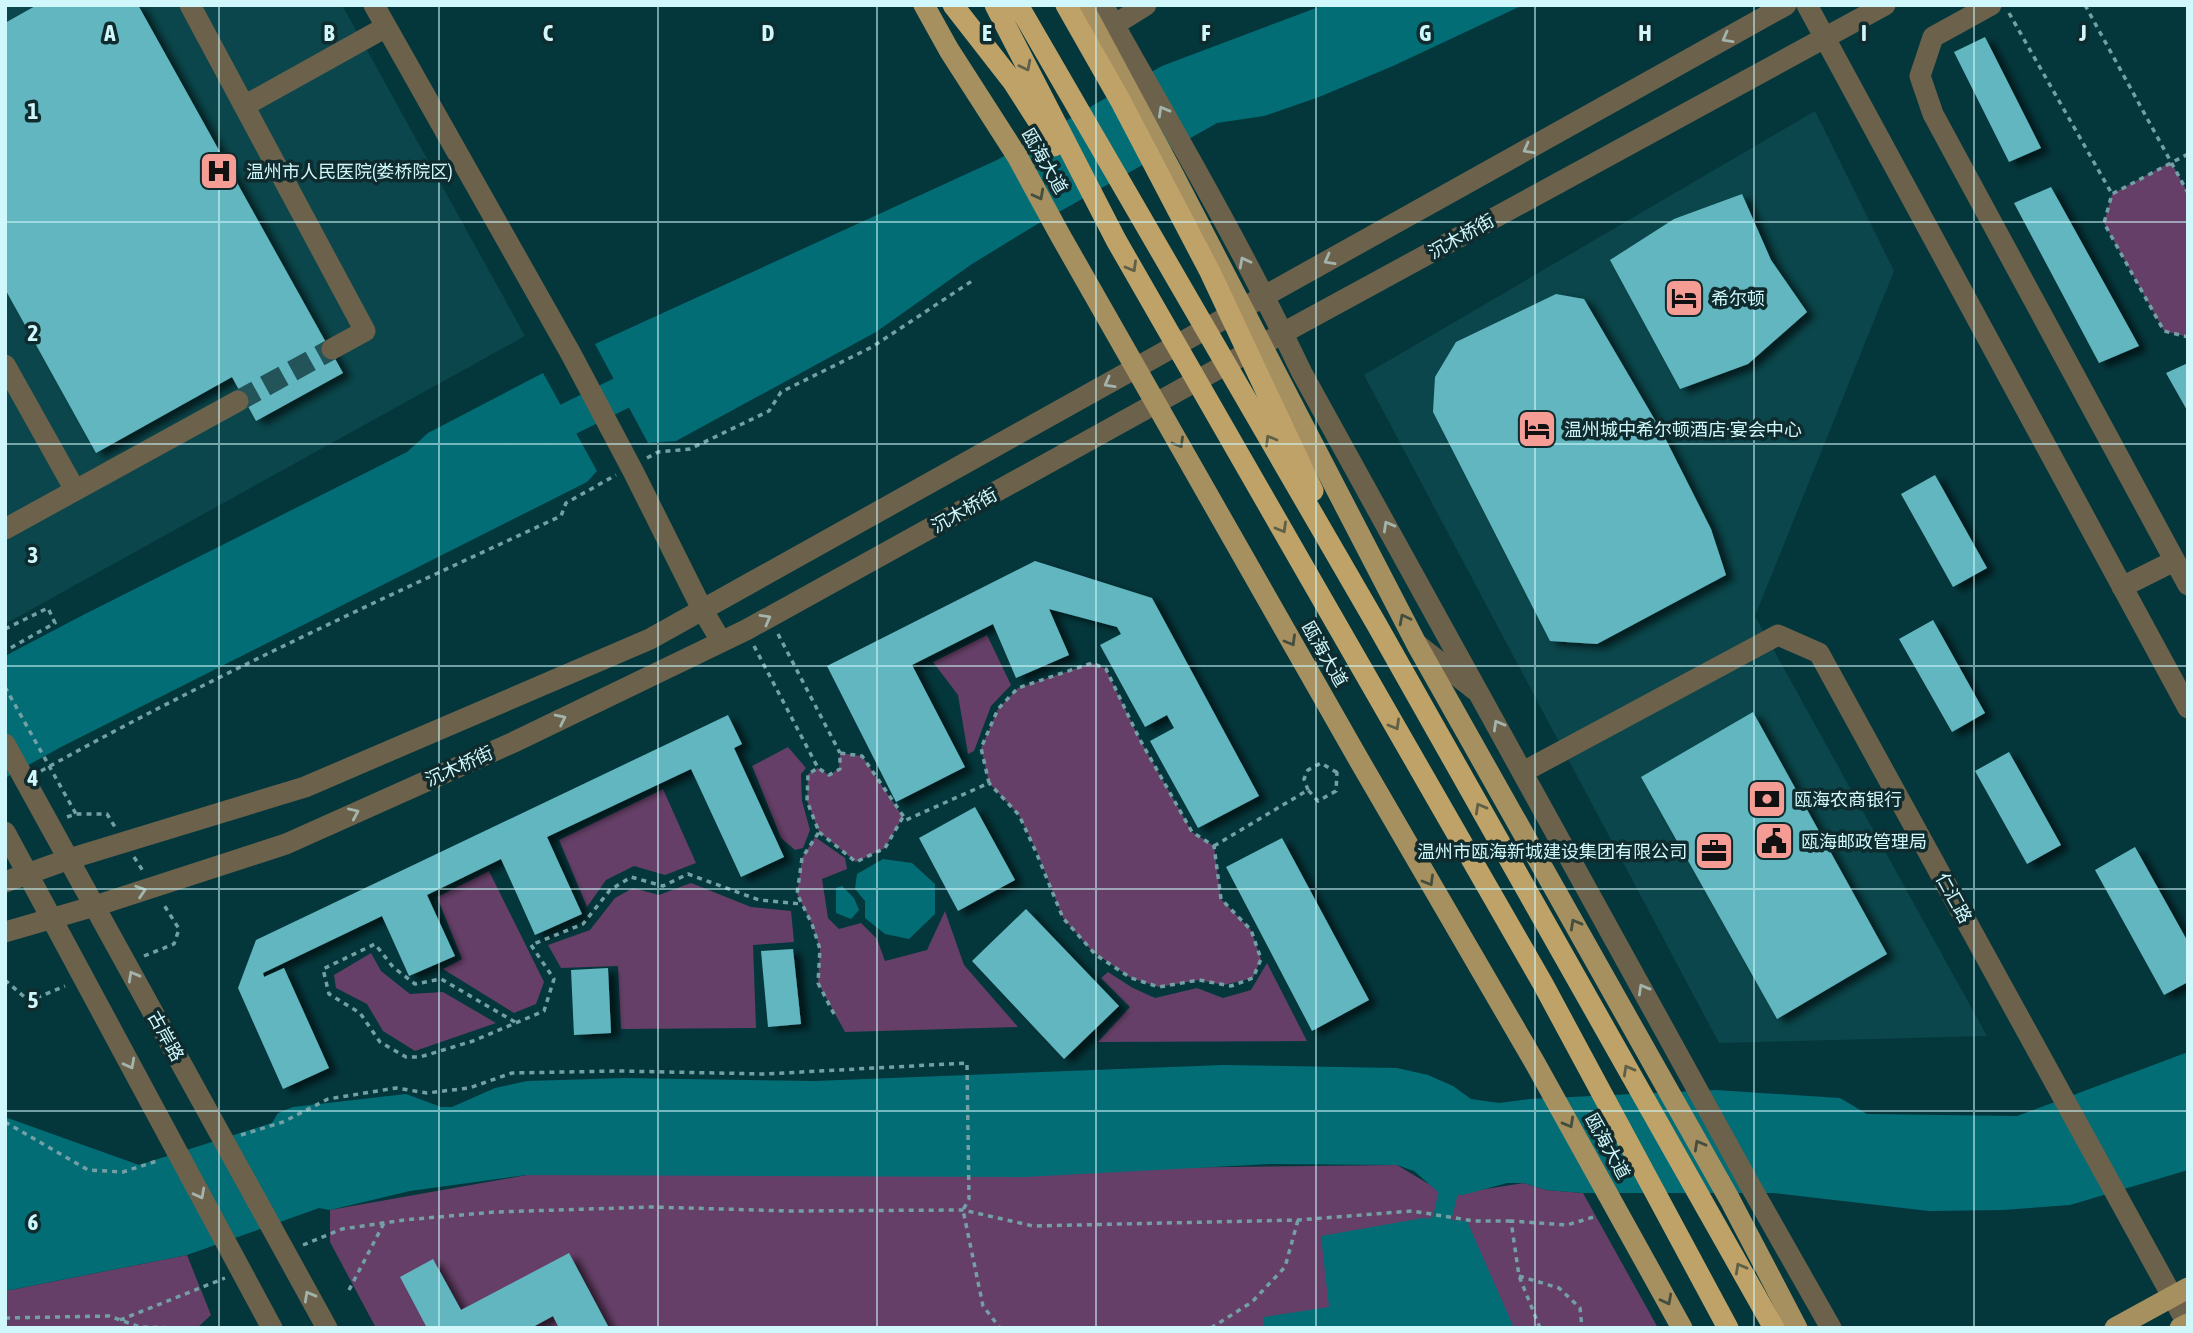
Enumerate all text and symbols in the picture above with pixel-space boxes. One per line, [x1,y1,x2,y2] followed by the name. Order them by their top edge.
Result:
[103,20,116,46] text: A
[324,20,335,46] text: B
[543,20,554,46] text: C
[762,20,775,46] text: D
[982,20,992,46] text: E
[1201,20,1211,46] text: F
[1419,20,1431,46] text: G
[1638,20,1652,46] text: H
[1861,20,1867,46] text: I
[2078,20,2087,46] text: J
[1721,30,1734,44] one-way arrow
[1018,59,1032,71] one-way arrow
[28,98,39,124] text: 1
[1158,106,1171,119] one-way arrow
[1018,125,1072,197] street label: 瓯海大道
[1523,141,1535,154] one-way arrow
[198,150,240,192] hospital icon: 温州市人民医院(娄桥院区)
[246,161,453,182] place label: 温州市人民医院(娄桥院区)
[1031,188,1044,201] one-way arrow
[1424,209,1498,263] street label: 沉木桥街
[1324,252,1336,265] one-way arrow
[1239,257,1253,269] one-way arrow
[1124,260,1137,273] one-way arrow
[1663,277,1705,319] hotel icon: 希尔顿
[1711,288,1765,309] place label: 希尔顿
[28,320,38,346] text: 2
[1104,375,1116,388] one-way arrow
[1516,408,1558,450] hotel icon: 温州城中希尔顿酒店·宴会中心
[1564,419,1802,440] place label: 温州城中希尔顿酒店·宴会中心
[1265,435,1278,448] one-way arrow
[1171,436,1184,449] one-way arrow
[927,483,1001,537] street label: 沉木桥街
[1274,520,1287,533] one-way arrow
[1383,521,1396,534] one-way arrow
[28,542,38,568] text: 3
[1399,613,1412,626] one-way arrow
[759,614,771,627] one-way arrow
[1298,618,1352,690] street label: 瓯海大道
[1283,633,1296,646] one-way arrow
[554,713,566,727] one-way arrow
[1387,718,1400,731] one-way arrow
[1493,720,1506,733] one-way arrow
[422,742,496,790] street label: 沉木桥街
[27,765,39,791] text: 4
[1746,778,1788,820] bank icon: 瓯海农商银行
[1794,789,1902,810] place label: 瓯海农商银行
[1475,803,1488,815] one-way arrow
[347,807,360,821] one-way arrow
[1753,820,1795,862] public building icon: 瓯海邮政管理局
[1693,830,1735,872] office icon: 温州市瓯海新城建设集团有限公司
[1801,831,1927,852] place label: 瓯海邮政管理局
[1417,841,1687,862] place label: 温州市瓯海新城建设集团有限公司
[1932,869,1976,927] street label: 仁汇路
[1421,873,1434,886] one-way arrow
[134,885,147,899] one-way arrow
[1570,919,1583,931] one-way arrow
[128,971,141,984] one-way arrow
[1637,984,1651,997] one-way arrow
[28,987,39,1013] text: 5
[144,1007,188,1065] street label: 古岸路
[122,1057,135,1070] one-way arrow
[1623,1065,1636,1078] one-way arrow
[1581,1109,1635,1183] street label: 瓯海大道
[1561,1115,1574,1128] one-way arrow
[1694,1140,1707,1152] one-way arrow
[192,1187,205,1199] one-way arrow
[28,1209,39,1235] text: 6
[1735,1263,1748,1276] one-way arrow
[304,1291,317,1303] one-way arrow
[1659,1293,1673,1305] one-way arrow

